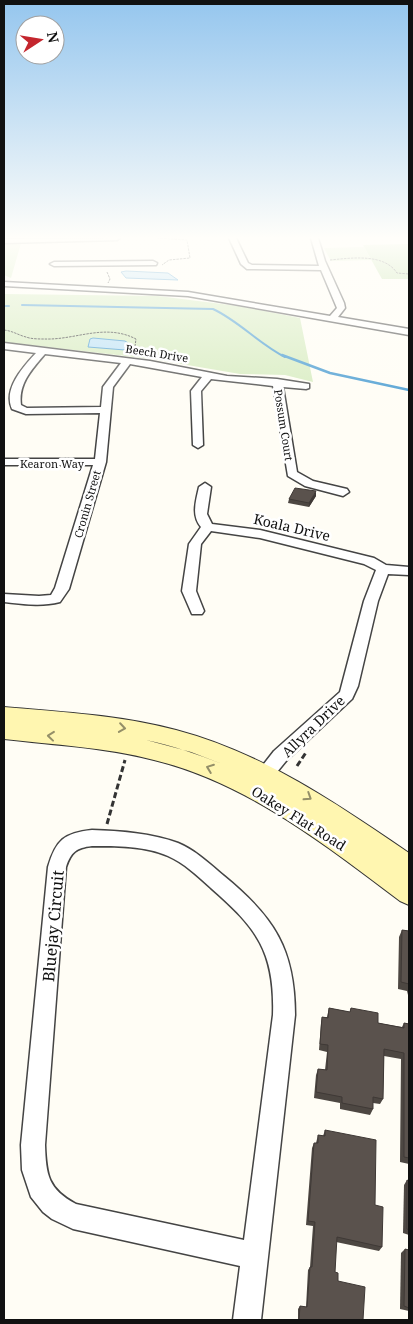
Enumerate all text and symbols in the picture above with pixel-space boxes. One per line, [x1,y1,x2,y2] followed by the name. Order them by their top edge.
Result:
[15,15,65,65] north arrow
[43,30,64,45] text: N
[125,341,189,365] street label: Beech Drive
[271,388,297,462] street label: Possum Court
[20,456,85,471] street label: Kearon Way
[70,468,104,539] street label: Cronin Street
[252,509,332,545] street label: Koala Drive
[277,691,349,761] street label: Allyra Drive
[118,722,126,733] one-way arrow
[47,731,55,742] one-way arrow
[206,764,215,775] one-way arrow
[248,781,350,855] street label: Oakey Flat Road
[303,791,312,801] one-way arrow
[37,869,69,983] street label: Bluejay Circuit

